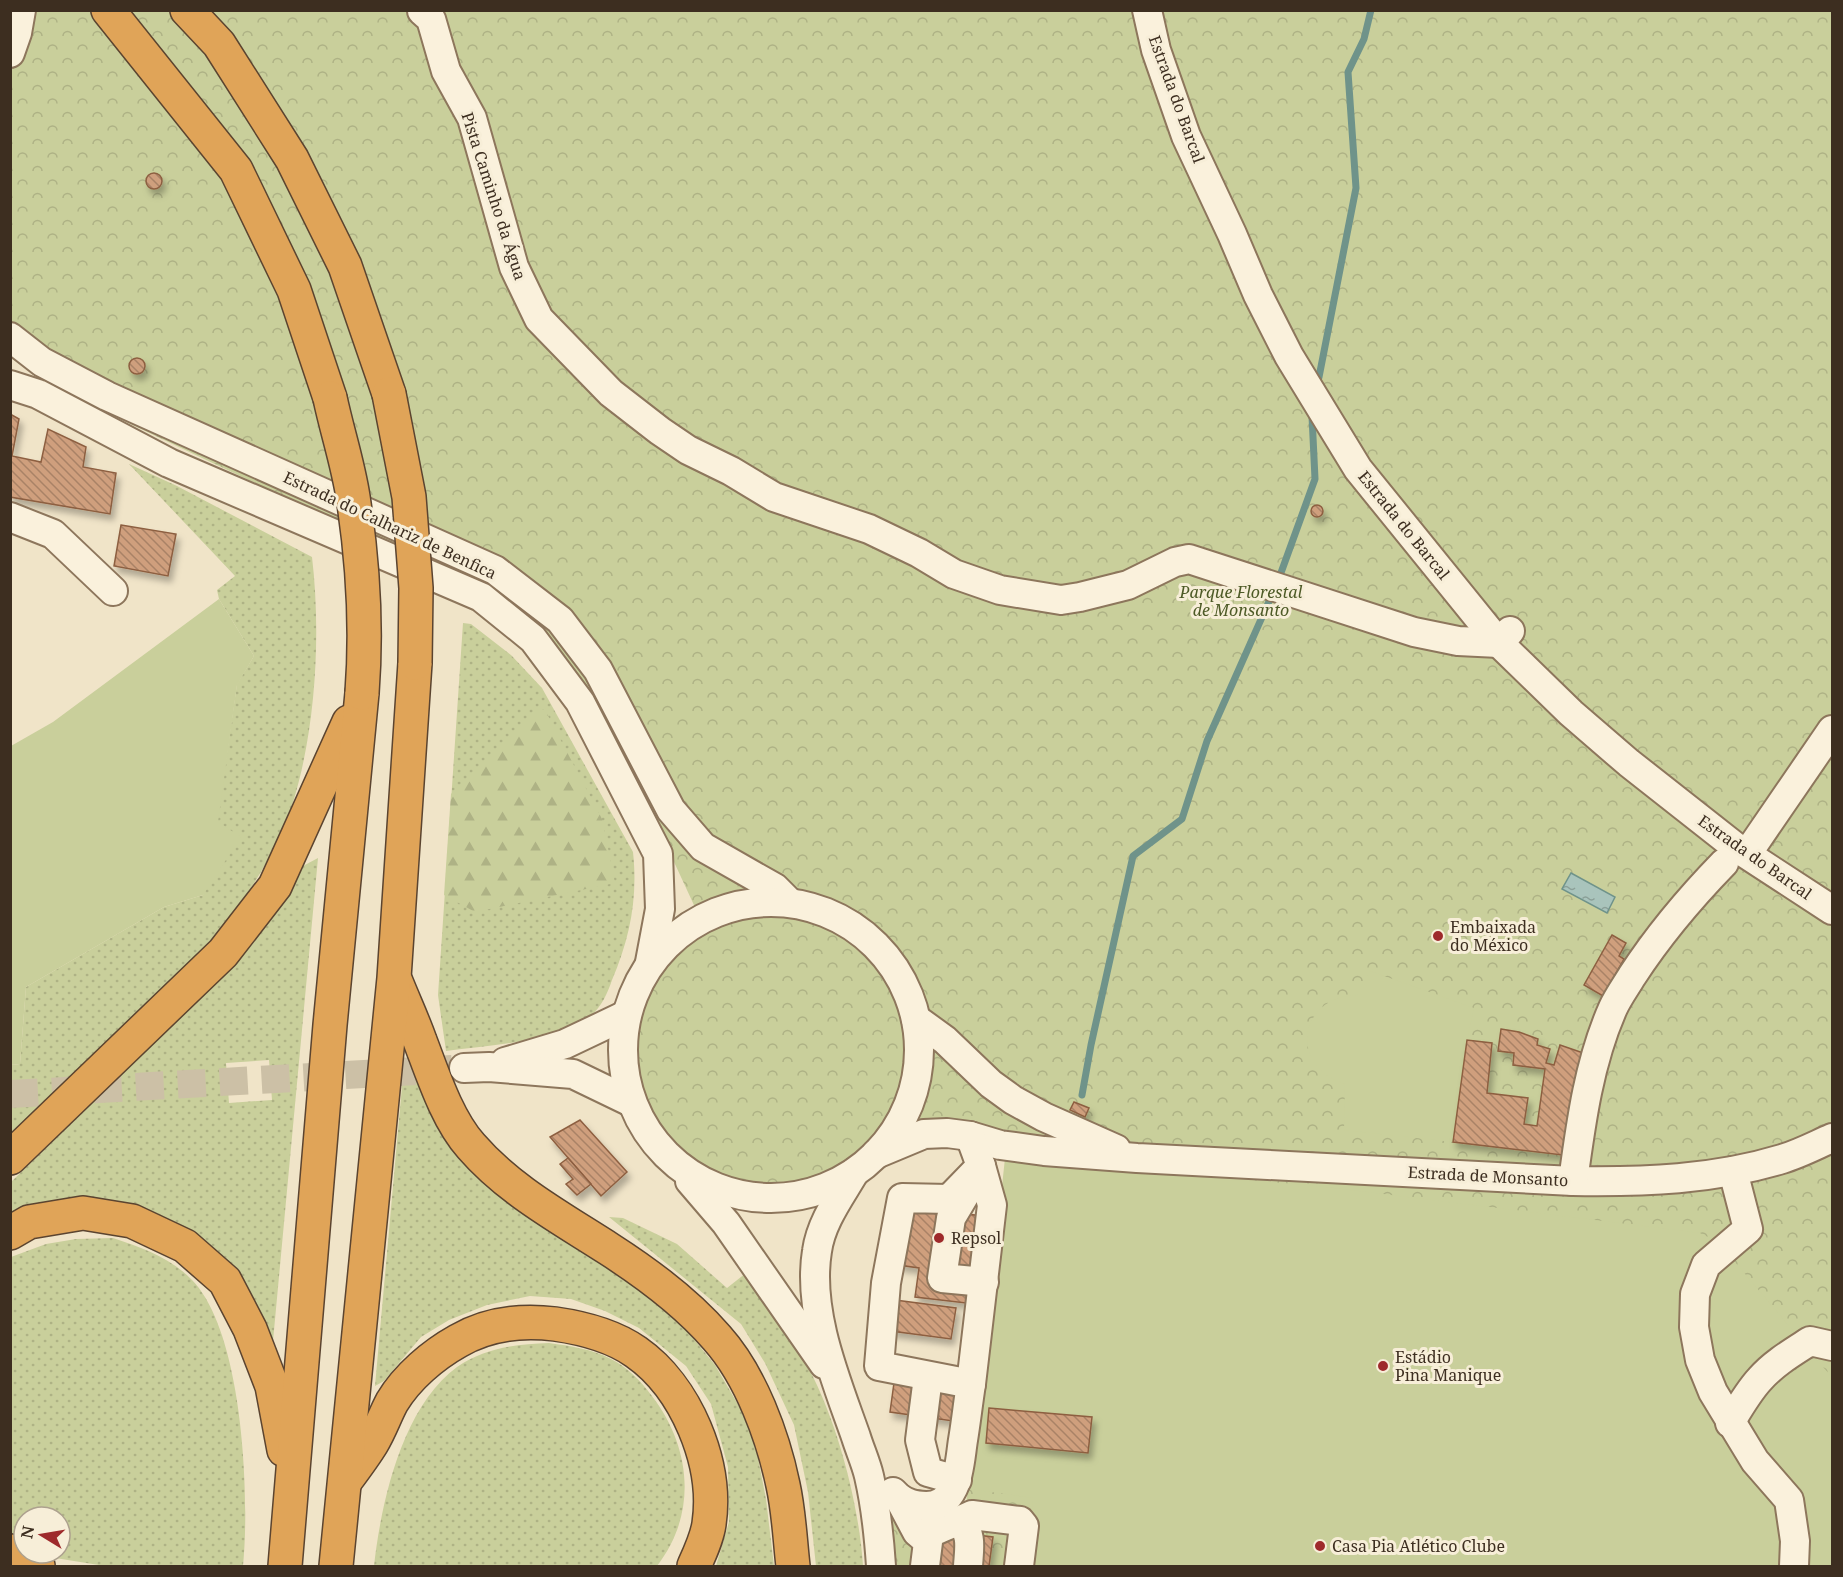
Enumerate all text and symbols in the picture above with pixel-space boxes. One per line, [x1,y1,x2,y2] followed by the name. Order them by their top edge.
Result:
[1144,32,1210,166] street label: Estrada do Barcal
[456,109,532,283] street label: Pista Caminho da Água
[280,466,500,584] street label: Estrada do Calhariz de Benfica
[1353,466,1455,584] street label: Estrada do Barcal
[1179,581,1303,621] park label: Parque Florestal de Monsanto
[1694,810,1816,904] street label: Estrada do Barcal
[1450,916,1536,956] place label: Embaixada do México
[1431,929,1445,943] marker: Embaixada do México
[1407,1161,1569,1191] street label: Estrada de Monsanto
[951,1227,1001,1249] place label: Repsol
[932,1231,946,1245] marker: Repsol
[1395,1346,1501,1386] place label: Estádio Pina Manique
[1376,1359,1390,1373] marker: Estádio Pina Manique
[12,1505,72,1565] north arrow
[15,1523,39,1540] text: N
[1332,1535,1505,1557] place label: Casa Pia Atlético Clube
[1313,1539,1327,1553] marker: Casa Pia Atlético Clube

